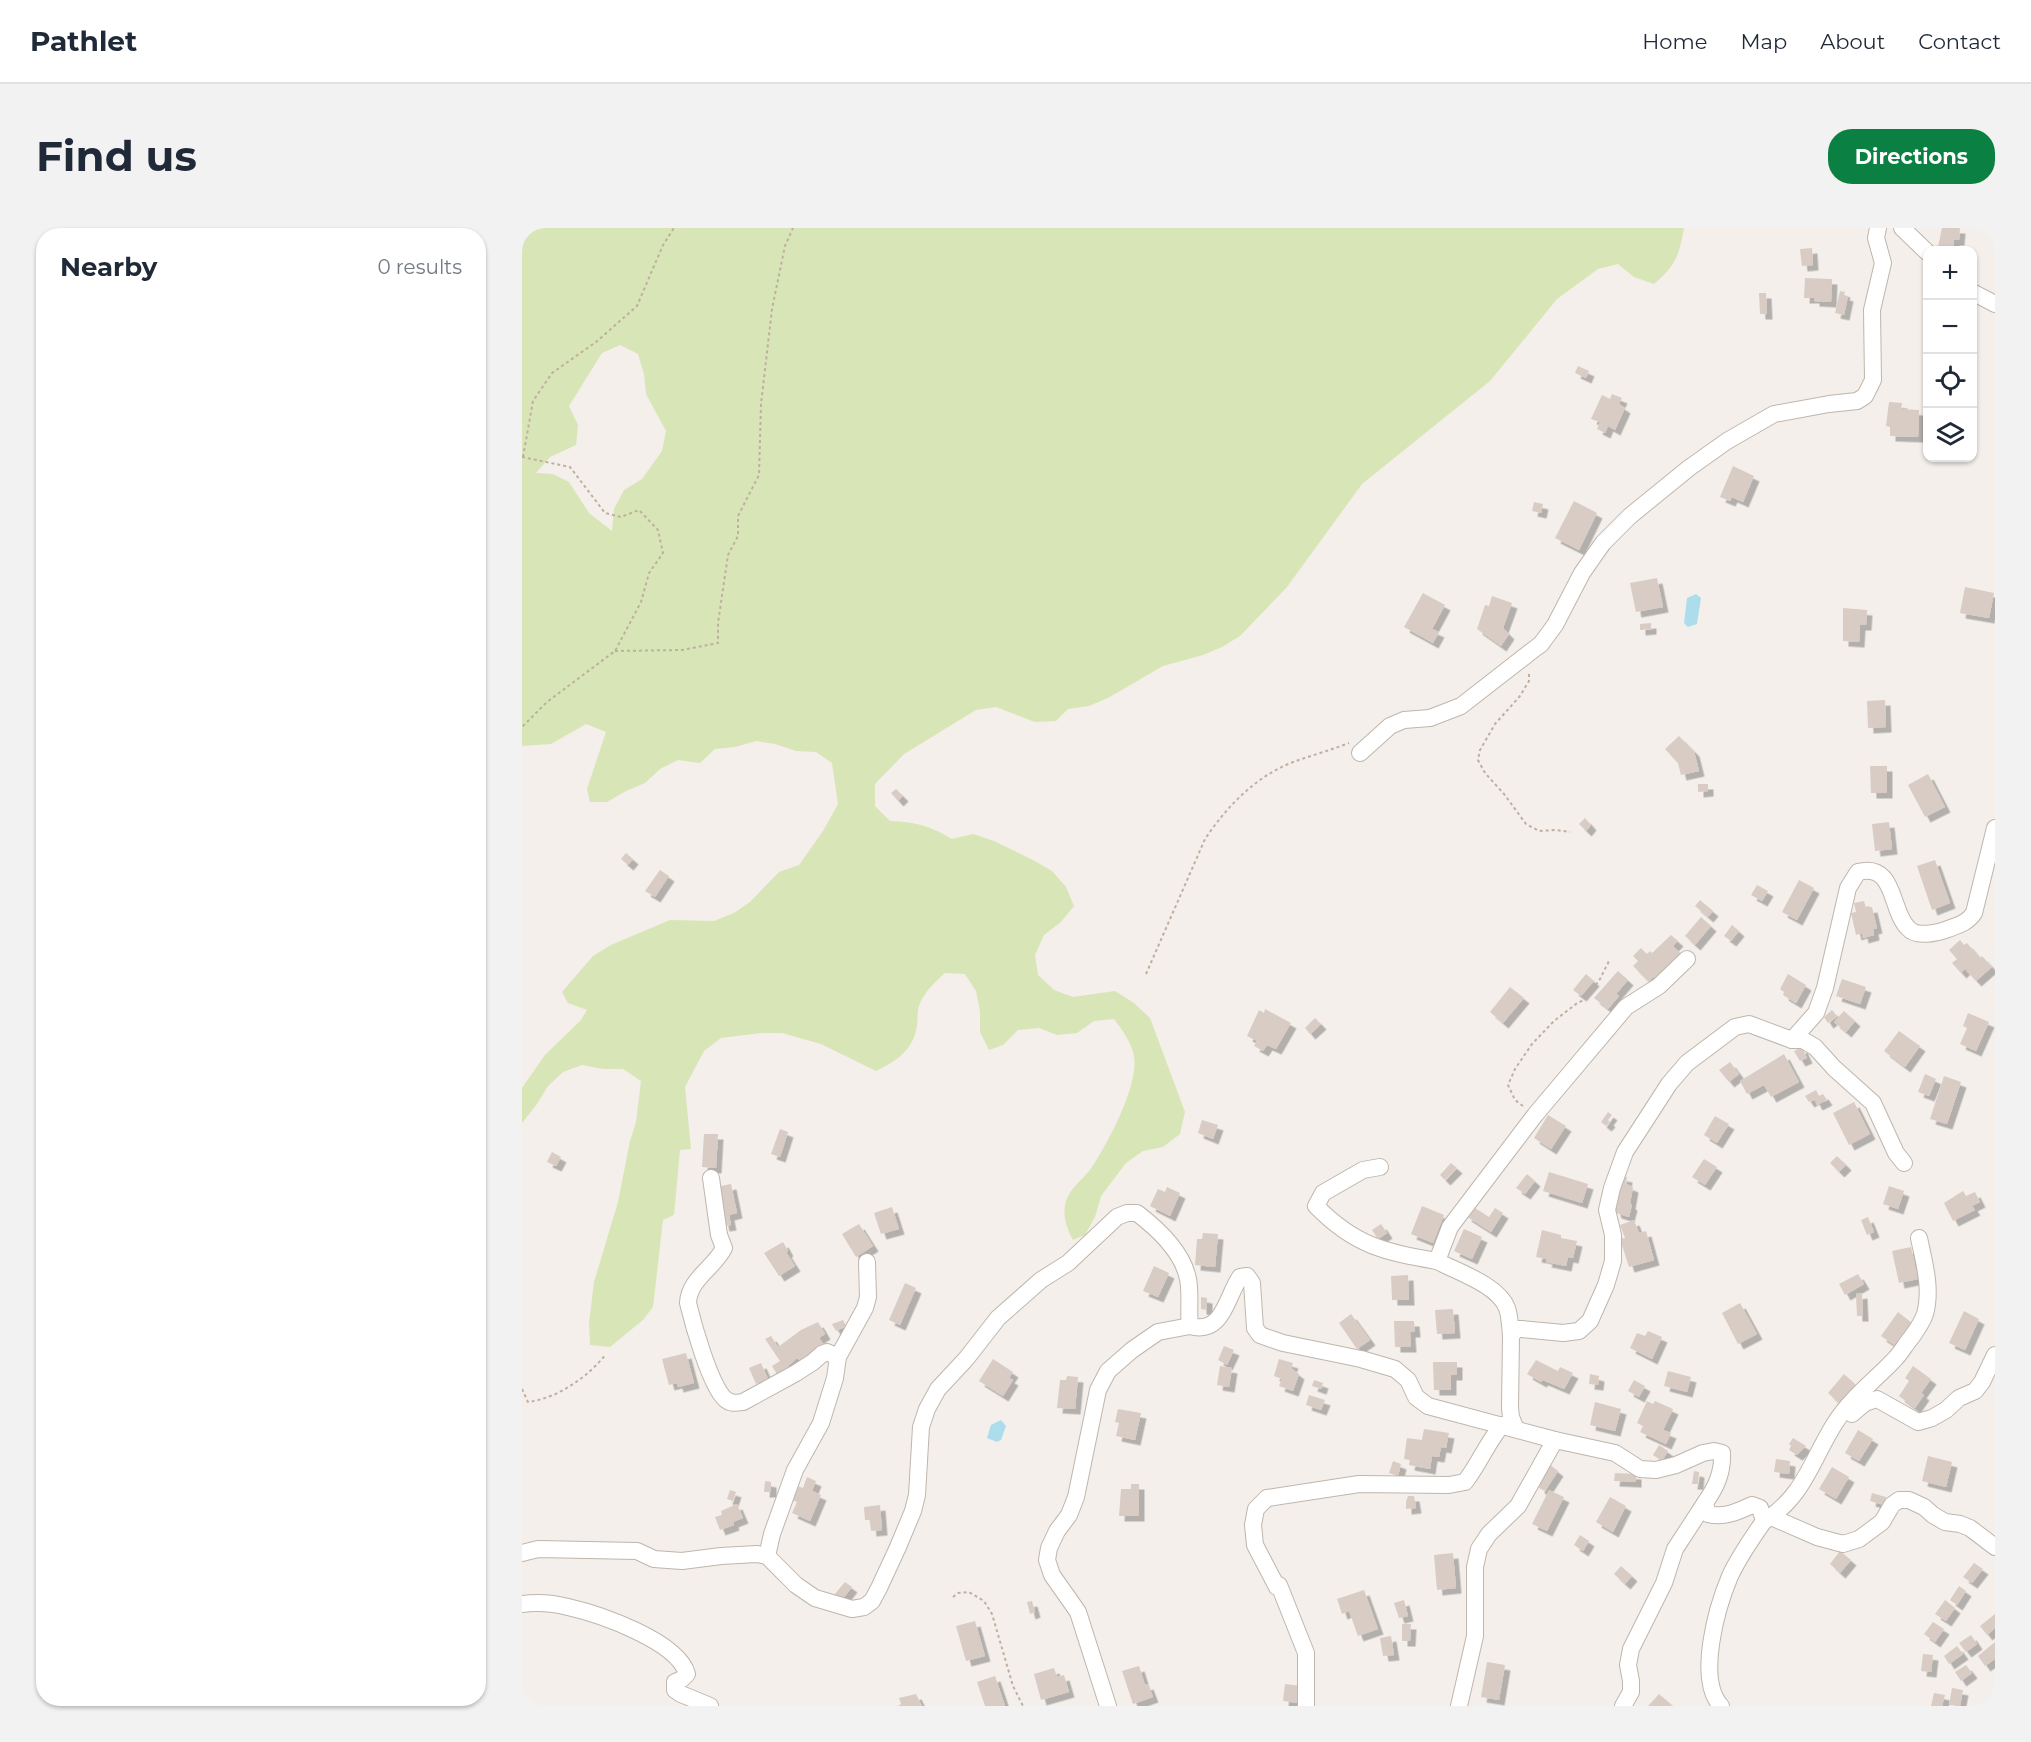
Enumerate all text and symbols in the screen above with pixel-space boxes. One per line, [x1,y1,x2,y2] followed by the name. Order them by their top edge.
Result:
[30,24,137,58] text: Pathlet
[1642,29,1707,54] text: Home
[1740,29,1787,54] text: Map
[1820,29,1885,54] text: About
[1918,29,2001,54] text: Contact
[1828,129,1995,184] button: Directions
[36,130,197,182] text: Find us
[1923,246,1977,462] map controls
[1923,246,1977,300] button: +
[60,251,157,283] text: Nearby
[377,255,462,279] text: 0 results
[1923,300,1977,354] button: −
[1923,354,1977,408] button: locate
[1923,408,1977,462] button: layers

